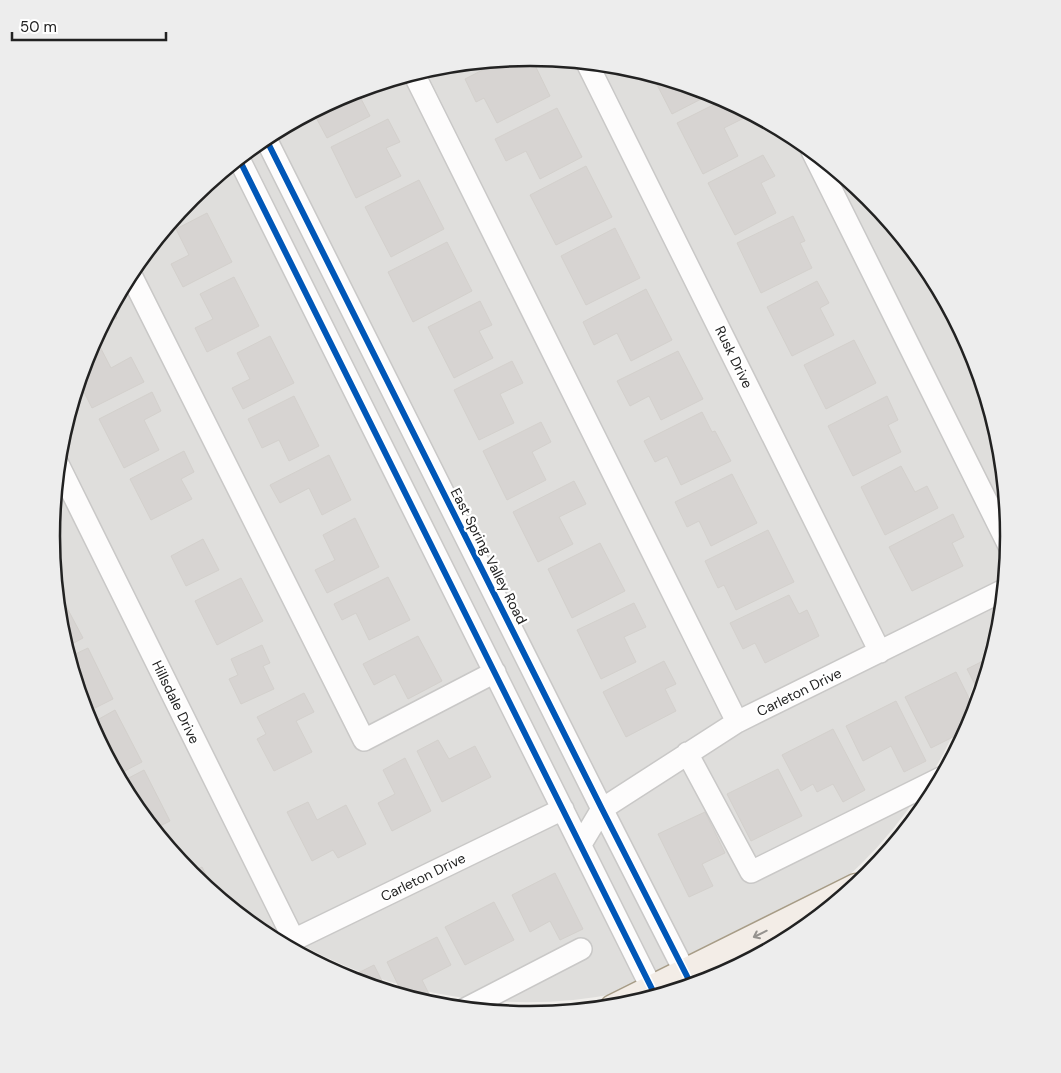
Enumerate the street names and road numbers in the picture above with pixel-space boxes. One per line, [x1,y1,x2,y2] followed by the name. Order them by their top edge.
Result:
[711,323,757,391] street label: Rusk Drive
[447,485,531,627] street label: East Spring Valley Road
[148,657,204,747] street label: Hillsdale Drive
[754,664,844,720] street label: Carleton Drive
[378,849,468,905] street label: Carleton Drive

